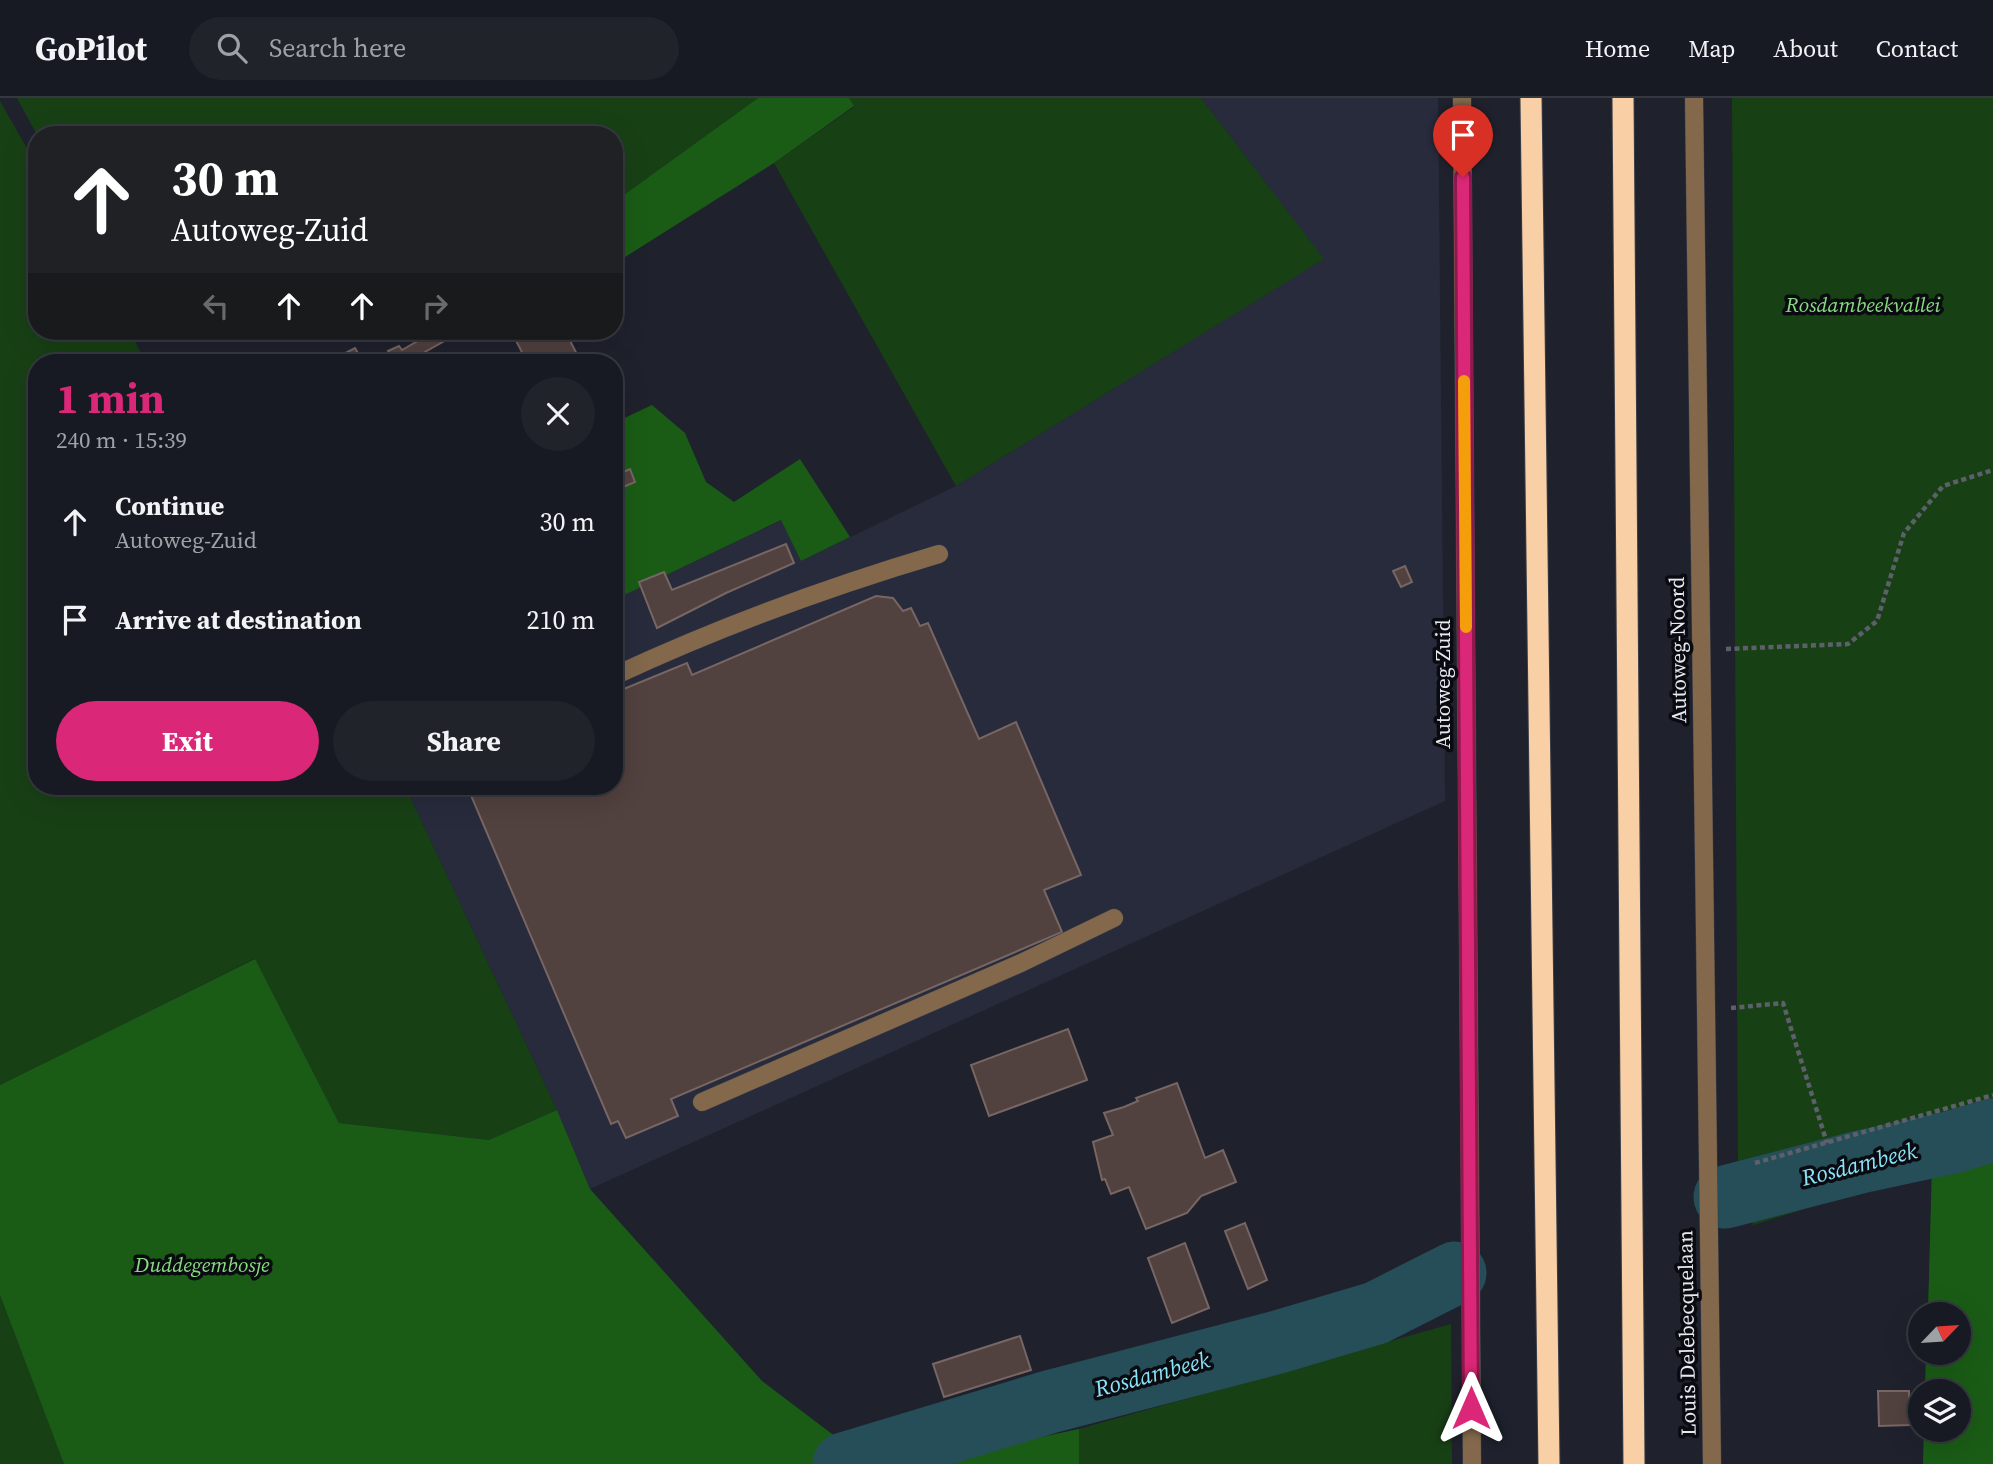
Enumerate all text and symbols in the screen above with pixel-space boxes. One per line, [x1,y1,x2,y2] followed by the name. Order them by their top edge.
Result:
[189,17,679,80] search box
[35,26,147,71] text: GoPilot
[213,29,251,67] icon: search
[269,30,406,66] text: Search here
[1585,32,1650,65] text: Home
[1688,32,1735,65] text: Map
[1773,32,1838,65] text: About
[1876,32,1958,65] text: Contact
[1433,105,1493,177] pin
[1444,116,1482,154] icon: arrive
[171,144,279,211] text: 30 m
[56,154,147,245] icon: ahead
[171,208,368,252] text: Autoweg-Zuid
[197,287,235,325] icon: left
[270,287,308,325] icon: ahead
[343,287,381,325] icon: ahead
[416,287,454,325] icon: right
[1784,290,1941,319] park label: Rosdambeekvallei
[56,369,165,427] text: 1 min
[521,377,595,451] button: close
[56,424,187,456] text: 240 m · 15:39
[115,488,224,524] text: Continue
[56,503,94,541] icon: ahead
[540,504,595,540] text: 30 m
[115,524,257,556] text: Autoweg-Zuid
[1662,576,1693,723] street label: Autoweg-Noord
[56,601,94,639] icon: arrive
[115,602,362,638] text: Arrive at destination
[527,602,595,638] text: 210 m
[1428,619,1457,749] street label: Autoweg-Zuid
[56,701,319,781] button: Exit
[333,701,595,781] button: Share
[1797,1134,1920,1194] water label: Rosdambeek
[1670,1230,1703,1436] street label: Louis Delebecquelaan
[133,1250,270,1279] park label: Duddegembosje
[1908,1302,1970,1365] north arrow
[1908,1302,1971,1442] map controls
[1090,1343,1213,1405] water label: Rosdambeek
[1434,1371,1508,1445] position arrow
[1908,1379,1971,1442] button: layers

